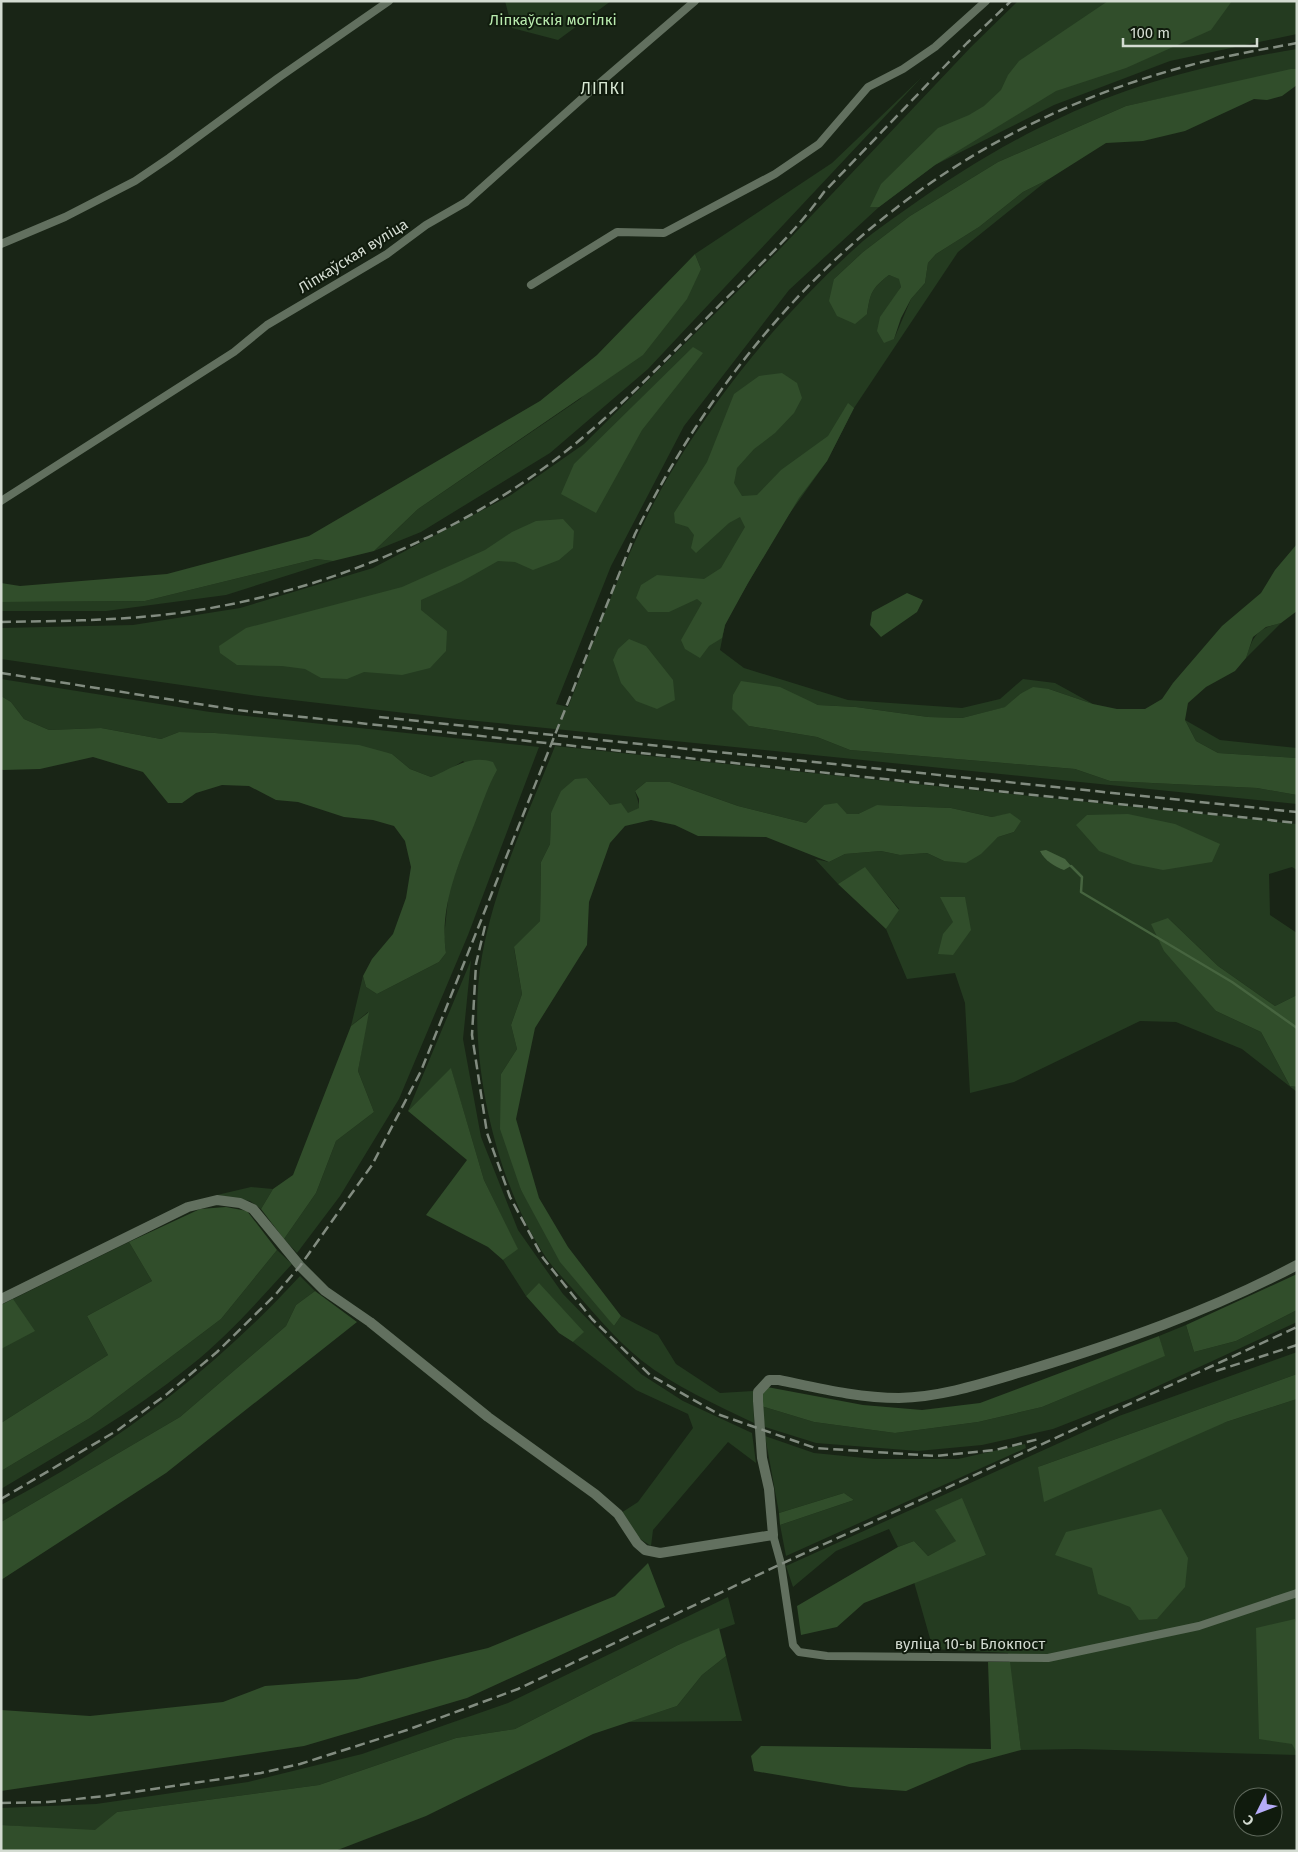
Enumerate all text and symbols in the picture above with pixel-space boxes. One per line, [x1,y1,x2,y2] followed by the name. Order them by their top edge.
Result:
[489,11,617,29] park label: Ліпкаўскія могілкі
[1123,15,1257,47] scale bar
[1130,24,1170,42] text: 100 m
[580,79,626,98] district label: ЛІПКІ
[295,215,411,297] street label: Ліпкаўская вуліца
[895,1635,1045,1653] street label: вуліца 10-ы Блокпост
[1233,1787,1283,1837] north arrow
[1240,1812,1258,1829] text: С

